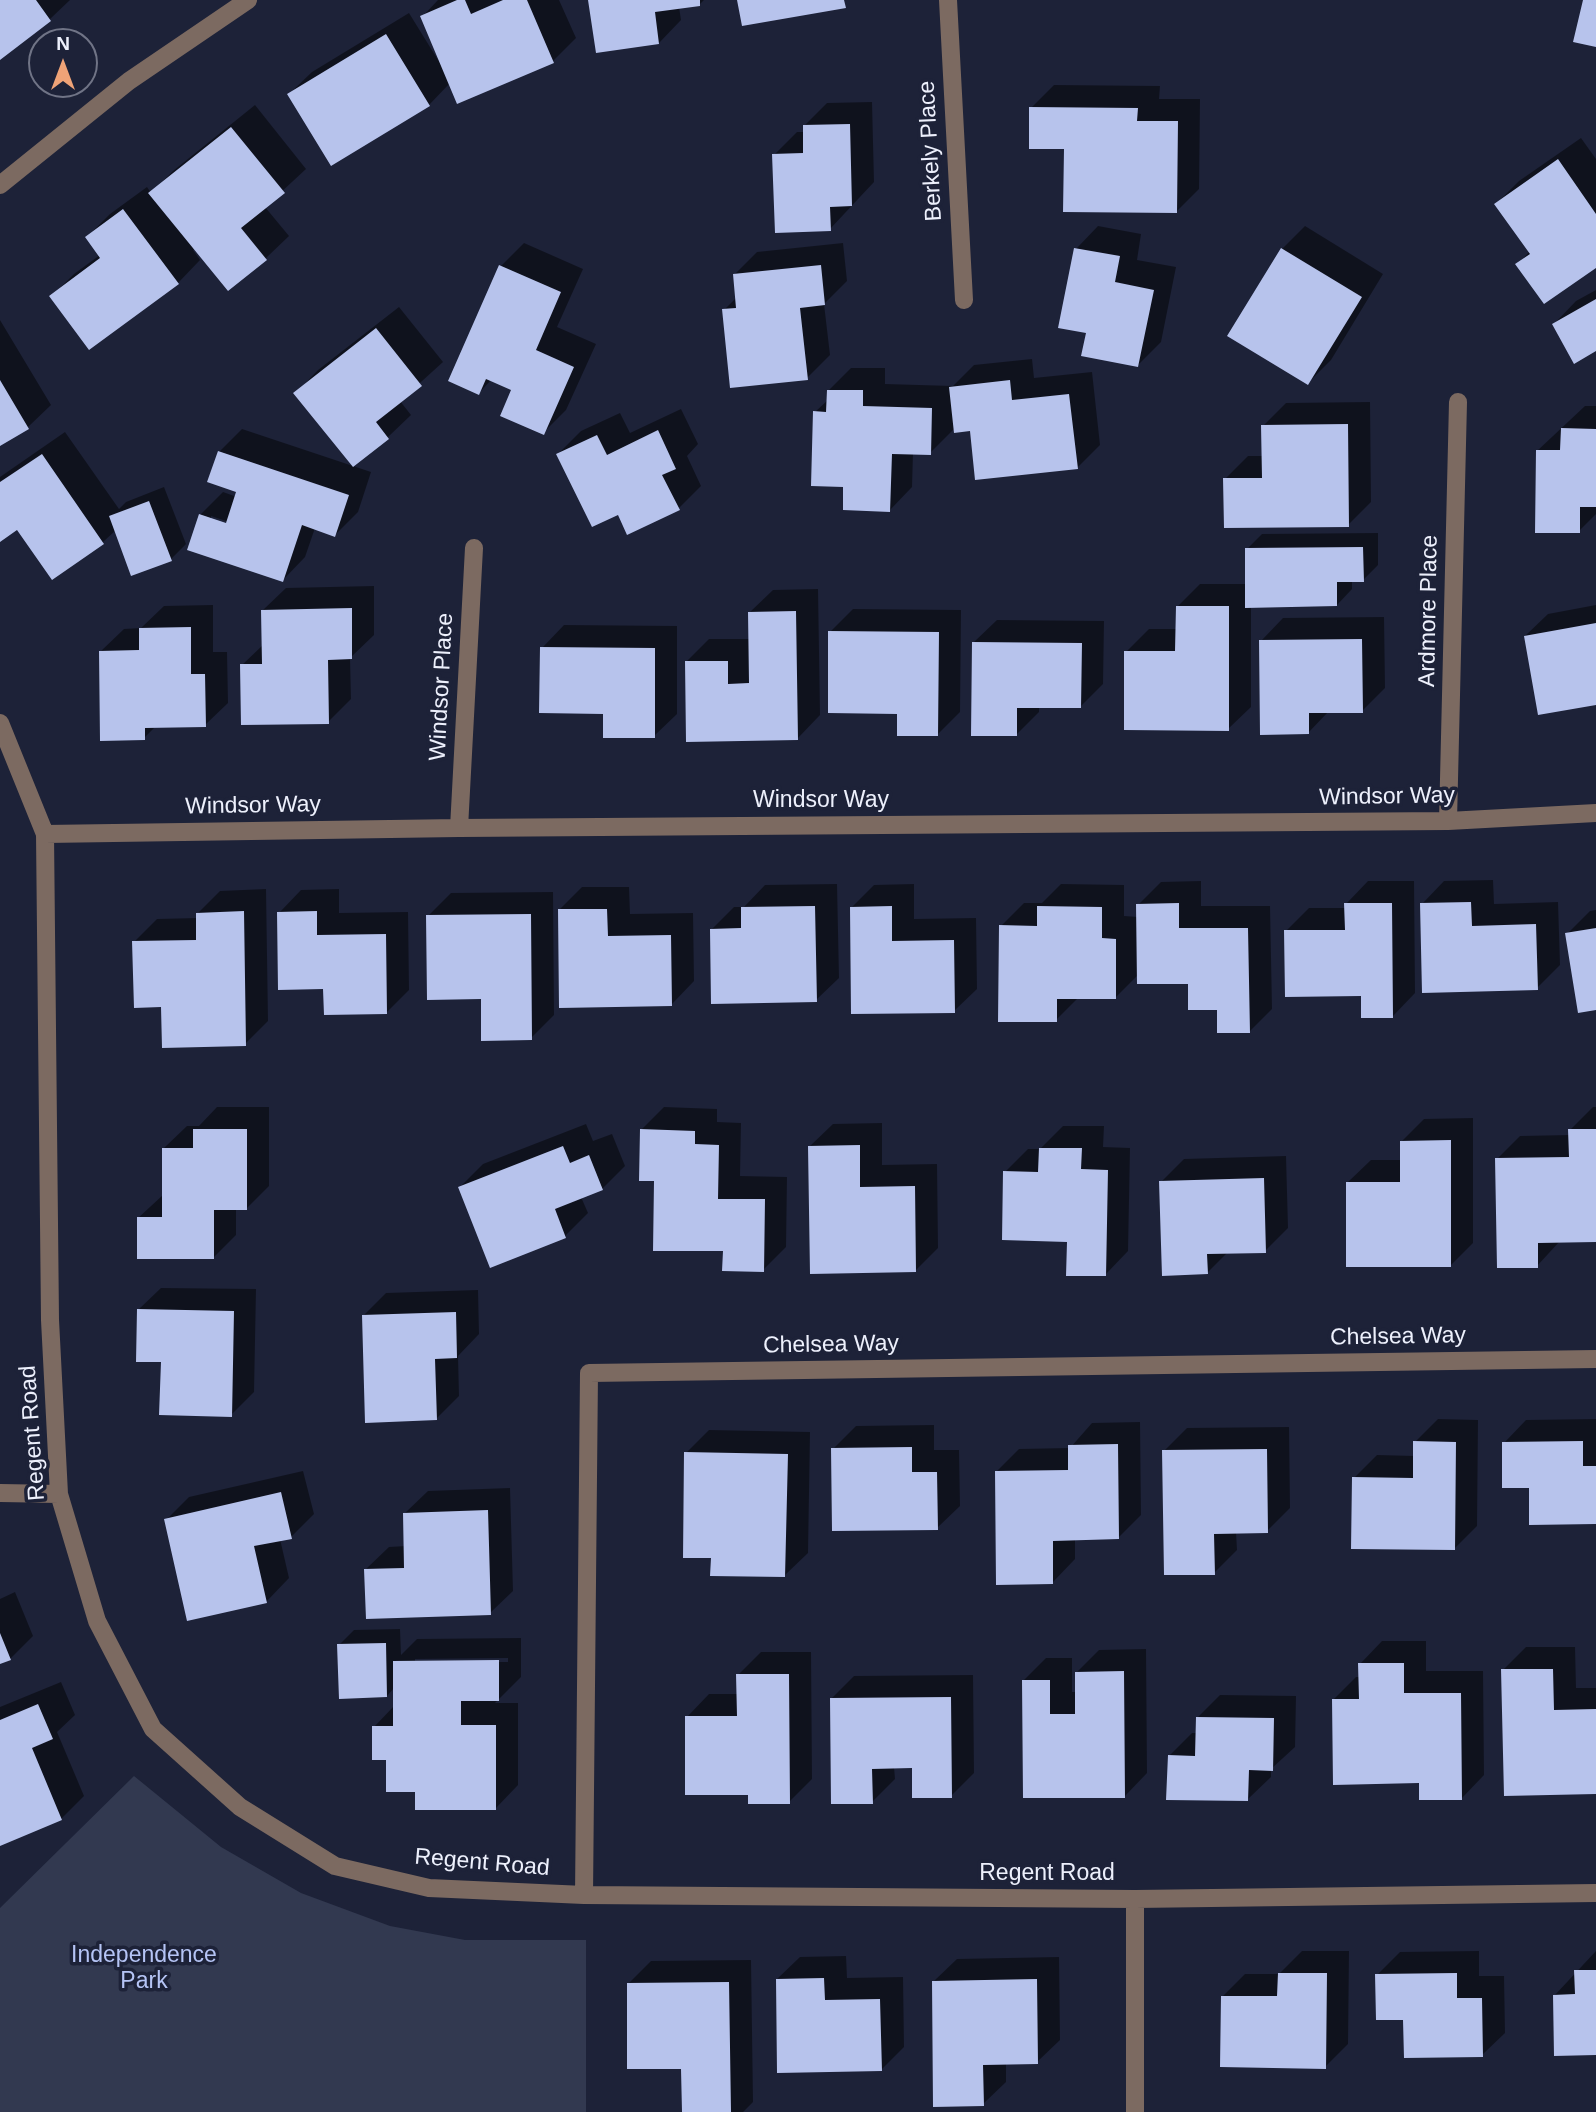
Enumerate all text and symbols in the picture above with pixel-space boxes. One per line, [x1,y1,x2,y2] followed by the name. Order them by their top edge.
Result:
[28,28,98,98] north arrow
[56,33,70,54] text: N
[914,80,948,222] street label: Berkely Place
[1414,535,1444,687] street label: Ardmore Place
[424,612,460,762] street label: Windsor Place
[1319,782,1455,812] street label: Windsor Way
[753,787,889,815] street label: Windsor Way
[185,791,321,821] street label: Windsor Way
[1330,1322,1466,1352] street label: Chelsea Way
[763,1330,899,1360] street label: Chelsea Way
[15,1364,51,1502] street label: Regent Road
[413,1843,551,1883] street label: Regent Road
[979,1860,1115,1888] street label: Regent Road
[71,1942,217,1996] park label: Independence Park

